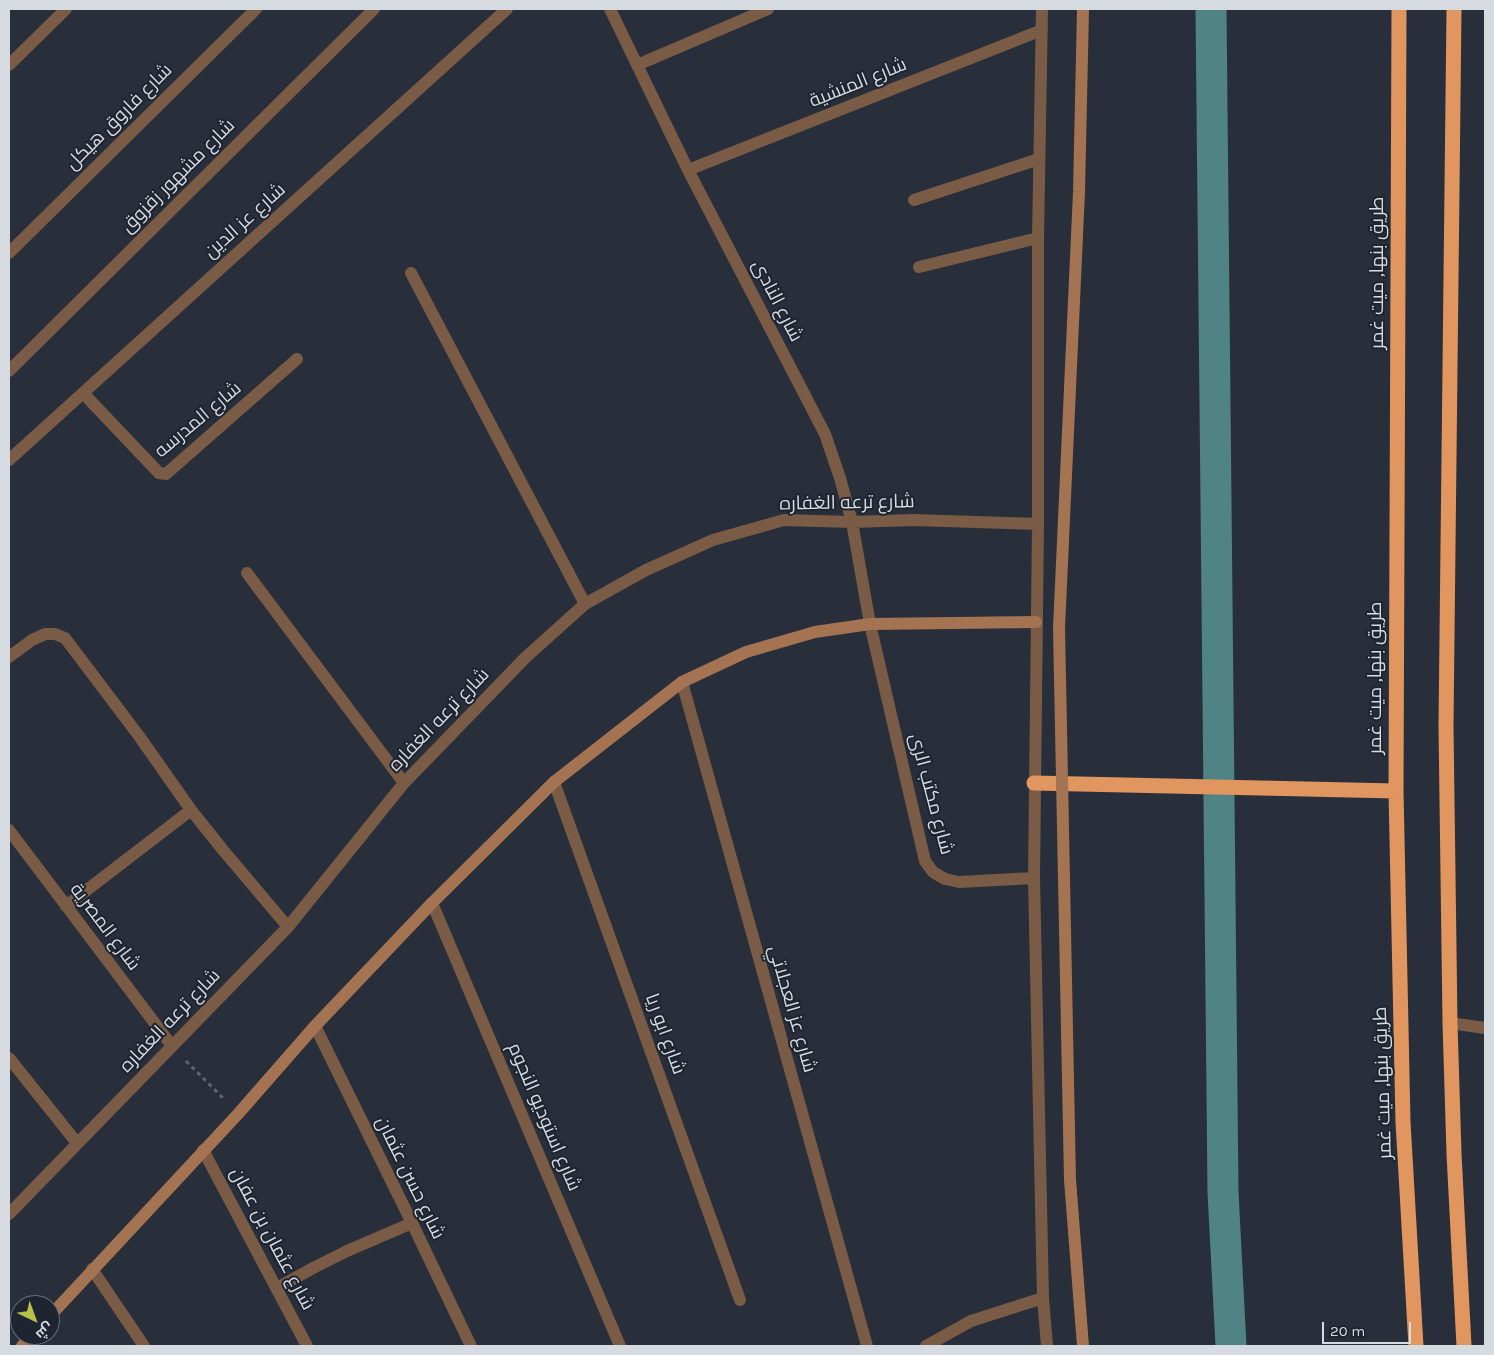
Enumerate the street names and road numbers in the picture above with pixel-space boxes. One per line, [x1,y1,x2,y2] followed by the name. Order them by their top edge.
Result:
[806,53,910,113] street label: شارع المنشية
[61,59,177,175] street label: شارع فاروق هيكل
[116,114,240,238] street label: شارع مشهور زقزوق
[200,179,290,263] street label: شارع عز الدين
[1367,197,1389,349] street label: طريق بنها, ميت غمر
[747,256,807,346] street label: شارع النادى
[150,377,246,463] street label: شارع المدرسه
[779,490,915,516] street label: شارع ترعه الغفاره
[1365,602,1387,754] street label: طريق بنها, ميت غمر
[384,663,494,777] street label: شارع ترعه الغفاره
[904,731,958,857] street label: شارع مكتب الرى
[65,879,145,975] street label: شارع المصرية
[763,943,821,1075] street label: شارع عز العجلاتي
[115,964,225,1078] street label: شارع ترعه الغفاره
[640,991,690,1077] street label: شارع ابو ريا
[1369,1006,1397,1160] street label: طريق بنها, ميت غمر
[503,1040,585,1194] street label: شارع استوديو النجوم
[370,1113,450,1243] street label: شارع حسن عثمان
[225,1164,319,1314] street label: شارع عثمان بن عفان

